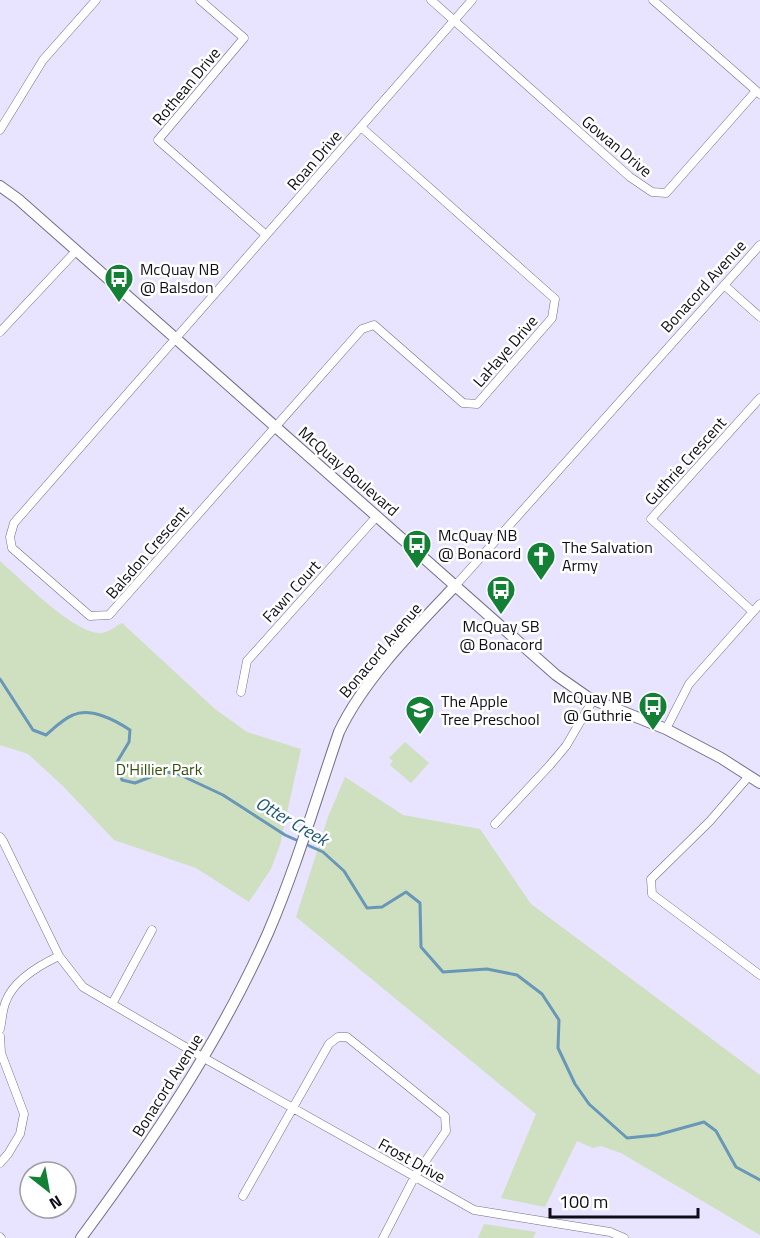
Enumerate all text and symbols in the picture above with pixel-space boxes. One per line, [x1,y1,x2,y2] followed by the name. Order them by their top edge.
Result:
[146,42,226,130] street label: Rothean Drive
[577,109,657,183] street label: Gowan Drive
[281,124,347,196] street label: Roan Drive
[655,234,751,338] street label: Bonacord Avenue
[140,257,219,299] place label: McQuay NB @ Balsdon
[103,262,135,304] bus stop icon: McQuay NB @ Balsdon
[467,310,543,392] street label: LaHaye Drive
[639,411,732,511] street label: Guthrie Crescent
[293,420,405,522] street label: McQuay Boulevard
[100,500,195,604] street label: Balsdon Crescent
[438,523,521,565] place label: McQuay NB @ Bonacord
[401,528,433,570] bus stop icon: McQuay NB @ Bonacord
[562,535,653,577] place label: The Salvation Army
[525,540,557,582] church icon: The Salvation Army
[256,554,326,628] street label: Fawn Court
[485,574,517,616] bus stop icon: McQuay SB @ Bonacord
[333,597,427,703] street label: Bonacord Avenue
[459,614,543,656] place label: McQuay SB @ Bonacord
[553,685,632,727] place label: McQuay NB @ Guthrie
[441,689,540,731] place label: The Apple Tree Preschool
[637,690,669,732] bus stop icon: McQuay NB @ Guthrie
[404,694,436,736] school or university icon: The Apple Tree Preschool
[116,757,203,781] park label: D'Hillier Park
[251,789,335,854] water label: Otter Creek
[126,1029,208,1141] street label: Bonacord Avenue
[374,1132,450,1188] street label: Frost Drive
[18,1160,78,1220] north arrow
[550,1181,698,1219] scale bar
[559,1188,608,1215] text: 100 m
[45,1190,67,1216] text: N

